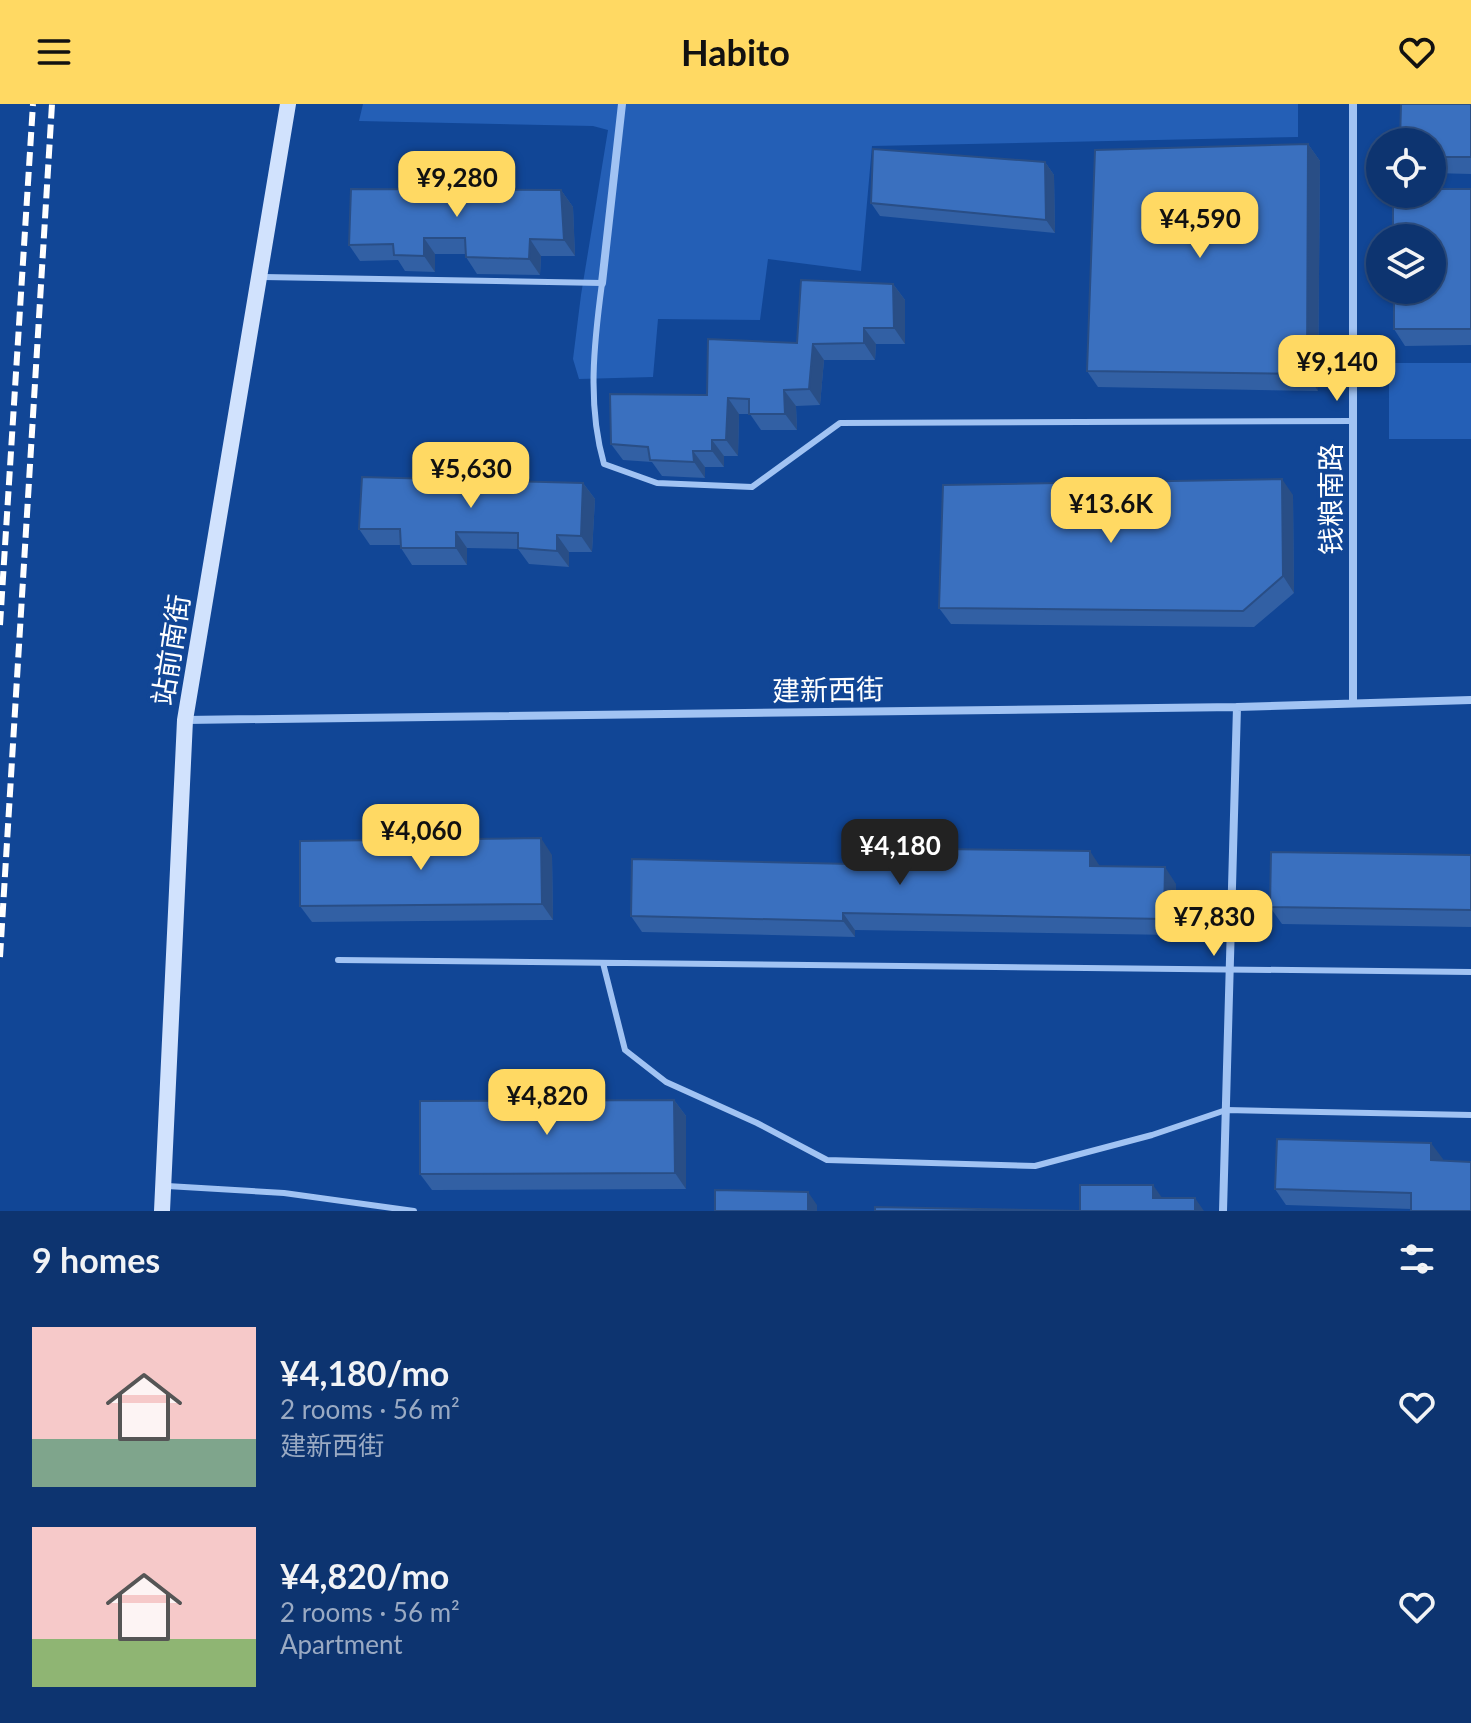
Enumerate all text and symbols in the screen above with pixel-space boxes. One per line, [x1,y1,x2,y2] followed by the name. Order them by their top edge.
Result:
[32,30,76,74] icon: menu
[681,30,790,74] text: Habito
[1395,30,1439,74] icon: heart
[1366,128,1446,304] map controls
[1366,128,1446,208] button: locate
[392,151,522,219] pin: ¥9,280
[416,161,498,193] text: ¥9,280
[1135,192,1265,260] pin: ¥4,590
[1159,202,1241,234] text: ¥4,590
[1366,224,1446,304] button: layers
[1272,335,1402,403] pin: ¥9,140
[1296,345,1378,377] text: ¥9,140
[406,442,536,510] pin: ¥5,630
[1313,443,1347,555] street label: 钱粮南路
[430,452,512,484] text: ¥5,630
[1046,477,1176,545] pin: ¥13.6K
[1069,487,1153,519] text: ¥13.6K
[144,592,196,708] street label: 站前南街
[772,671,884,707] street label: 建新西街
[356,804,486,872] pin: ¥4,060
[380,814,462,846] text: ¥4,060
[835,819,965,887] pin: ¥4,180
[859,829,941,861] text: ¥4,180
[1149,890,1279,958] pin: ¥7,830
[1173,900,1255,932] text: ¥7,830
[482,1069,612,1137] pin: ¥4,820
[506,1079,588,1111] text: ¥4,820
[1395,1237,1439,1281] icon: filters
[32,1239,160,1280] text: 9 homes
[280,1352,449,1393] text: ¥4,180/mo
[96,1359,192,1455] icon: home
[1395,1385,1439,1429] icon: heart
[280,1393,460,1425] text: 2 rooms · 56 m²
[280,1429,384,1461] text: 建新西街
[280,1555,449,1596] text: ¥4,820/mo
[96,1559,192,1655] icon: home
[1395,1585,1439,1629] icon: heart
[280,1596,460,1628] text: 2 rooms · 56 m²
[280,1628,403,1660] text: Apartment

